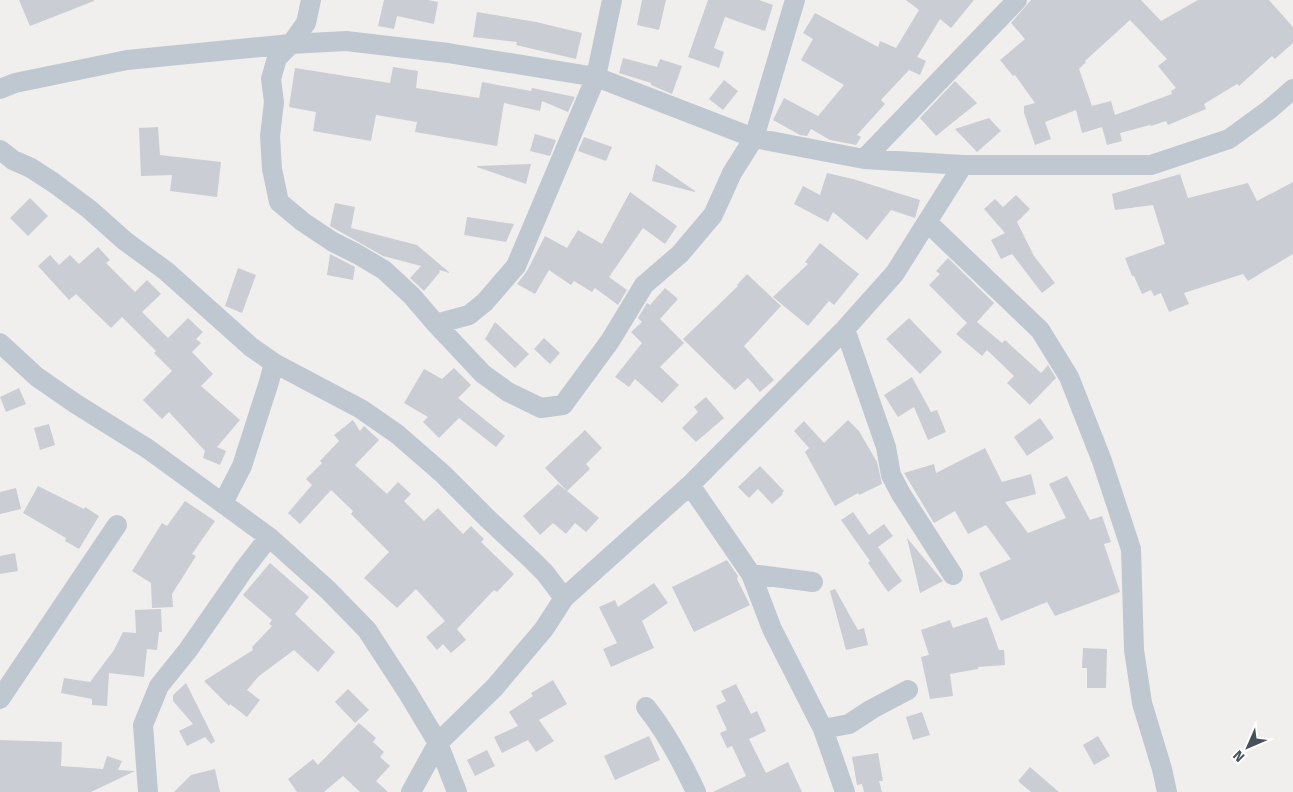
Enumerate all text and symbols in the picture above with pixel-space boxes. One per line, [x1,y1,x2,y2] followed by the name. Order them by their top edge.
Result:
[1223,722,1273,772] north arrow
[1230,747,1248,765] text: N

